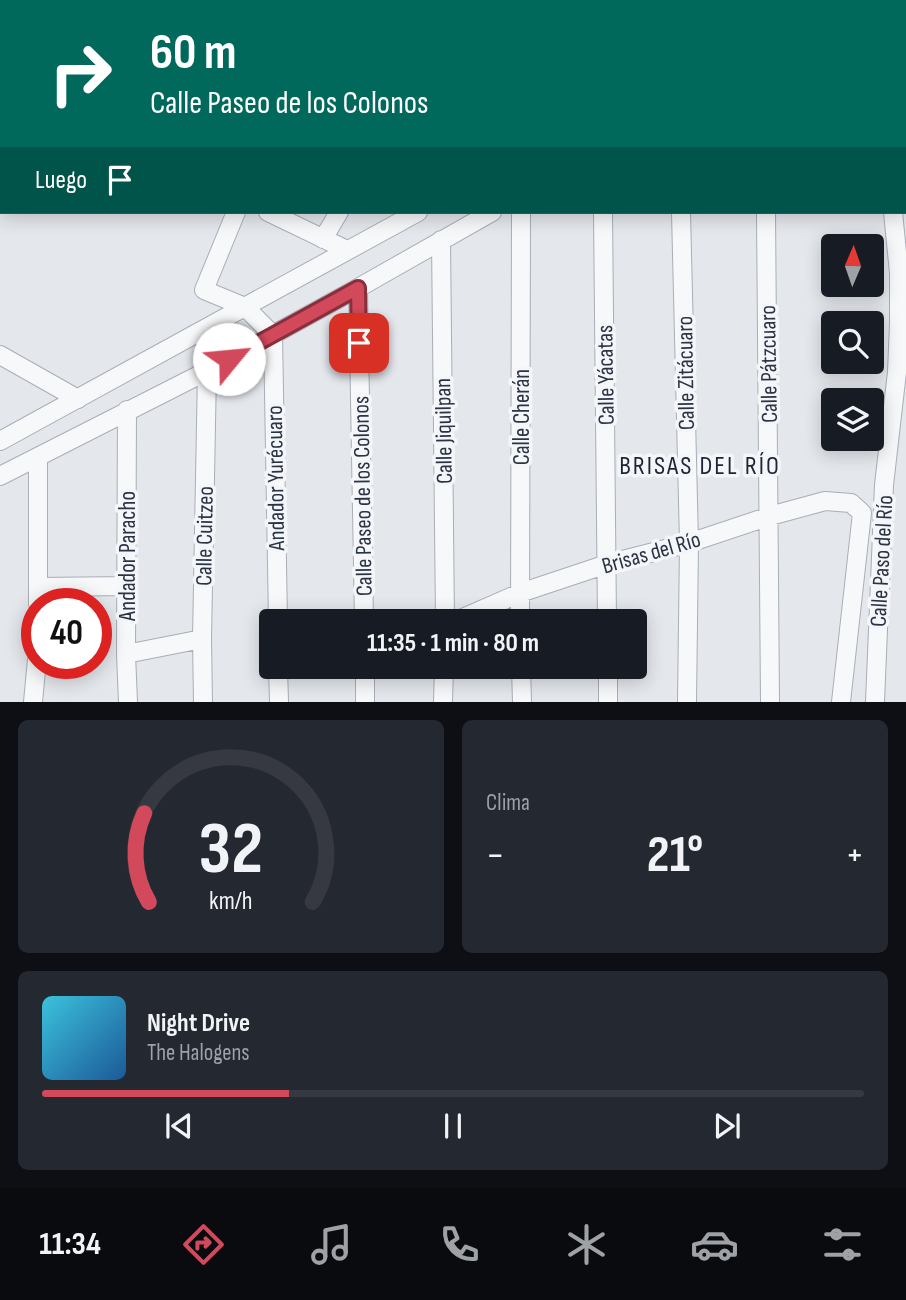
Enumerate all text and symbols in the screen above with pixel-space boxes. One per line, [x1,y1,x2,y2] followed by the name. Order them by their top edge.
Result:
[150,24,237,83] text: 60 m
[35,28,126,119] icon: right
[150,84,429,123] text: Calle Paseo de los Colonos
[101,161,139,199] icon: arrive
[35,165,87,196] text: Luego
[821,234,884,298] north arrow
[821,234,884,451] map controls
[754,305,784,423] street label: Calle Pátzcuaro
[821,311,884,374] button: search
[329,313,389,373] pin
[671,316,701,430] street label: Calle Zitácuaro
[192,322,266,396] position arrow
[340,324,378,362] icon: arrive
[591,325,621,425] street label: Calle Yácatas
[508,369,536,465] street label: Calle Cherán
[429,378,459,484] street label: Calle Jiquilpan
[821,388,884,451] button: layers
[347,396,379,596] street label: Calle Paseo de los Colonos
[261,405,291,552] street label: Andador Yurécuaro
[619,451,781,482] district label: BRISAS DEL RÍO
[190,486,220,586] street label: Calle Cuitzeo
[114,491,142,622] street label: Andador Paracho
[865,494,899,628] street label: Calle Paso del Río
[599,526,704,580] street label: Brisas del Río
[21,588,112,679] speed limit sign: 40
[367,628,539,659] text: 11:35 · 1 min · 80 m
[486,789,530,817] text: Clima
[199,807,263,895] text: 32
[647,824,703,887] text: 21°
[486,833,505,878] text: −
[845,833,864,878] text: +
[209,886,253,917] text: km/h
[147,1008,250,1039] text: Night Drive
[147,1039,250,1067] text: The Halogens
[160,1107,198,1145] icon: previous
[434,1107,472,1145] icon: pause
[708,1107,746,1145] icon: next
[179,1220,228,1269] icon: directions
[307,1220,356,1269] icon: music
[435,1220,484,1269] icon: phone
[562,1220,611,1269] icon: climate
[690,1220,739,1269] icon: car
[818,1220,867,1269] icon: filters
[39,1225,101,1264] text: 11:34

